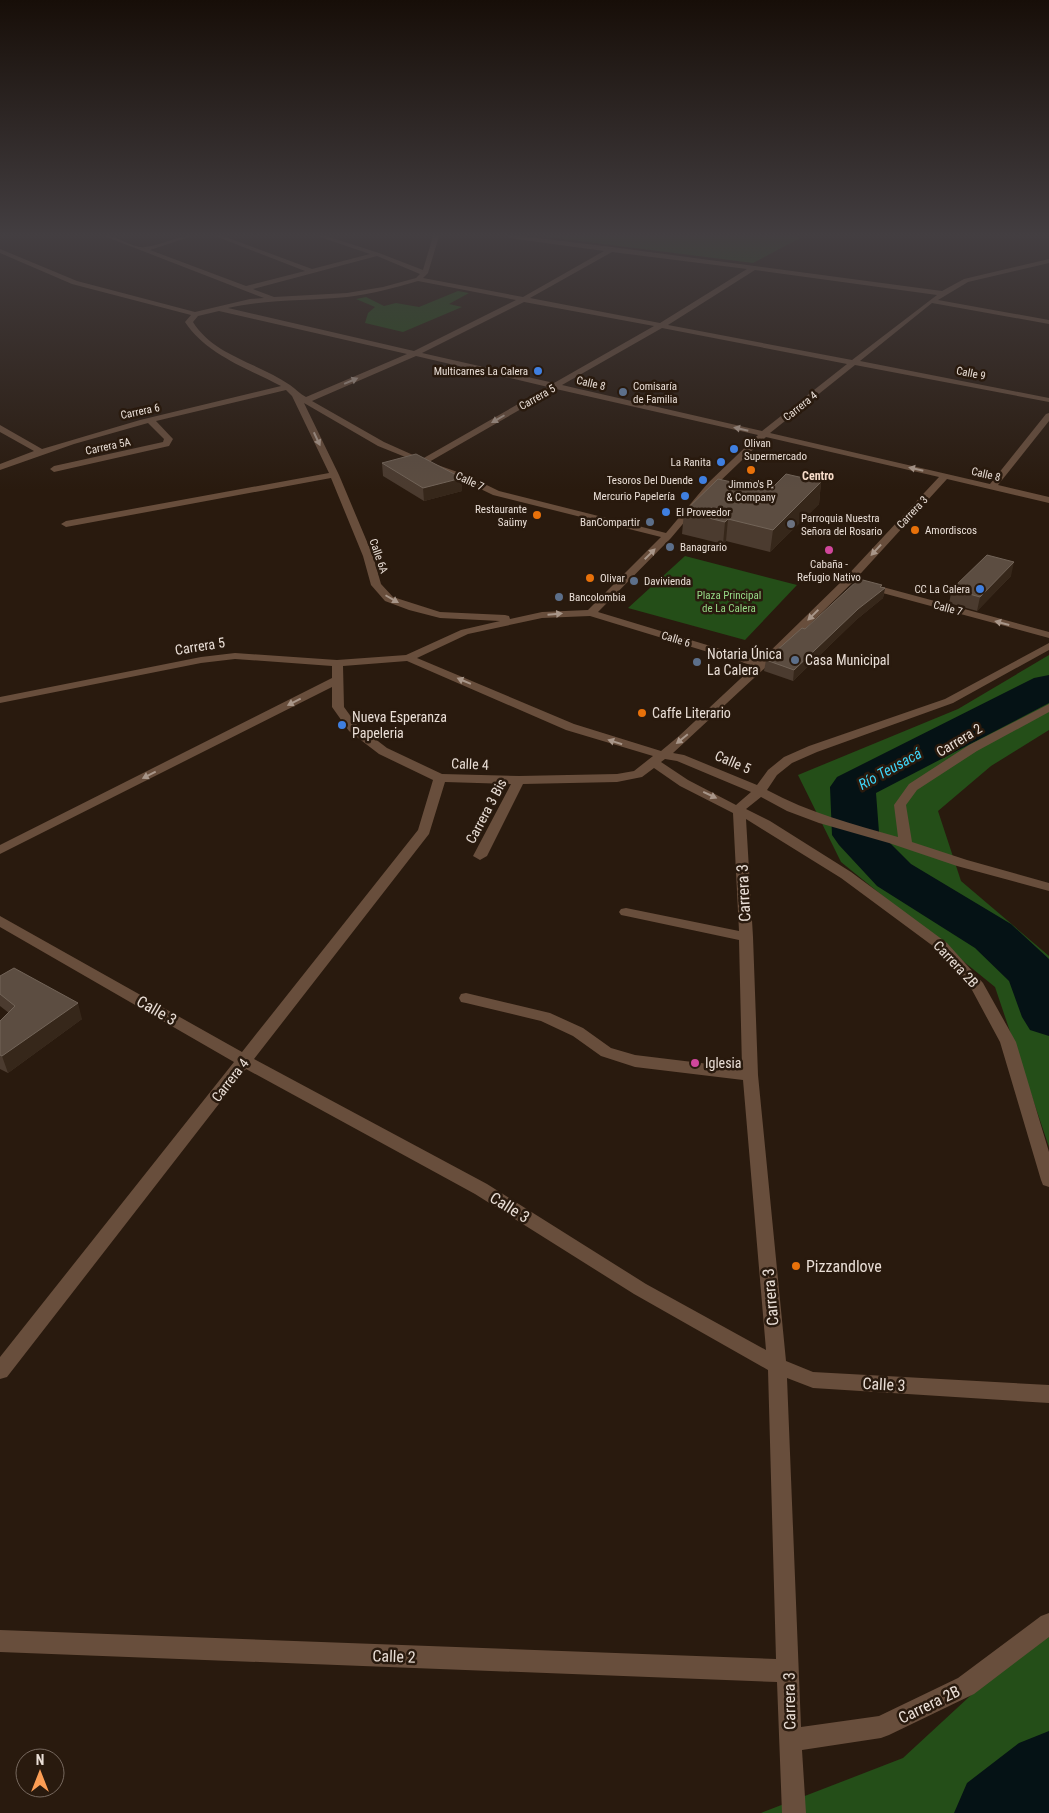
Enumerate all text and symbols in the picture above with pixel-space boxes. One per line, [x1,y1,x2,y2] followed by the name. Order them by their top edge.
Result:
[955,364,987,383] street label: Calle 9
[434,365,528,378] place label: Multicarnes La Calera
[532,365,544,377] marker: Multicarnes La Calera
[575,374,607,393] street label: Calle 8
[344,376,358,384] one-way arrow
[633,380,678,406] place label: Comisaría de Familia
[517,382,558,413] street label: Carrera 5
[617,386,629,398] marker: Comisaría de Familia
[781,389,820,424] street label: Carrera 4
[119,401,161,422] street label: Carrera 6
[491,415,506,423] one-way arrow
[733,425,748,433] one-way arrow
[313,432,321,446] one-way arrow
[84,435,133,458] street label: Carrera 5A
[744,437,807,463] place label: Olivan Supermercado
[728,443,740,455] marker: Olivan Supermercado
[670,456,711,469] place label: La Ranita
[715,456,727,468] marker: La Ranita
[745,464,757,476] marker: Jimmo's P. & Company
[909,465,924,473] one-way arrow
[970,465,1002,484] street label: Calle 8
[454,469,486,494] street label: Calle 7
[802,469,834,483] district label: Centro
[607,474,693,487] place label: Tesoros Del Duende
[697,474,709,486] marker: Tesoros Del Duende
[726,478,776,504] place label: Jimmo's P. & Company
[593,490,675,503] place label: Mercurio Papelería
[679,490,691,502] marker: Mercurio Papelería
[894,493,931,531] street label: Carrera 3
[475,503,527,529] place label: Restaurante Saümy
[660,506,672,518] marker: El Proveedor
[676,506,731,519] place label: El Proveedor
[531,509,543,521] marker: Restaurante Saümy
[801,512,883,538] place label: Parroquia Nuestra Señora del Rosario
[580,516,641,529] place label: BanCompartir
[644,516,656,528] marker: BanCompartir
[785,518,797,530] marker: Parroquia Nuestra Señora del Rosario
[909,524,921,536] marker: Amordiscos
[925,524,977,537] place label: Amordiscos
[367,537,391,576] street label: Calle 6A
[664,541,676,553] marker: Banagrario
[680,541,728,554] place label: Banagrario
[823,544,835,556] marker: Cabaña - Refugio Nativo
[870,544,882,556] one-way arrow
[644,548,656,560] one-way arrow
[797,558,861,584] place label: Cabaña - Refugio Nativo
[584,572,596,584] marker: Olivar
[600,572,626,585] place label: Olivar
[628,575,640,587] marker: Davivienda
[644,575,691,588] place label: Davivienda
[914,583,970,596] place label: CC La Calera
[974,583,986,595] marker: CC La Calera
[697,589,761,615] park label: Plaza Principal de La Calera
[553,591,565,603] marker: Bancolombia
[569,591,626,604] place label: Bancolombia
[385,595,400,603] one-way arrow
[932,598,964,619] street label: Calle 7
[807,609,819,621] one-way arrow
[547,610,563,618] one-way arrow
[994,618,1009,626] one-way arrow
[660,629,692,650] street label: Calle 6
[174,634,226,658] street label: Carrera 5
[707,645,782,678] place label: Notaria Única La Calera
[805,652,890,668] place label: Casa Municipal
[789,654,801,666] marker: Casa Municipal
[691,656,703,668] marker: Notaria Única La Calera
[457,677,471,685] one-way arrow
[287,698,301,706] one-way arrow
[652,705,731,721] place label: Caffe Literario
[636,707,648,719] marker: Caffe Literario
[352,709,447,741] place label: Nueva Esperanza Papeleria
[336,719,348,731] marker: Nueva Esperanza Papeleria
[933,720,985,760] street label: Carrera 2
[676,733,689,744] one-way arrow
[607,737,622,745] one-way arrow
[855,744,926,794] water label: Río Teusacá
[712,747,754,777] street label: Calle 5
[451,755,489,773] street label: Calle 4
[142,771,156,779] one-way arrow
[462,776,510,846] street label: Carrera 3 Bis
[703,791,718,800] one-way arrow
[733,864,754,922] street label: Carrera 3
[930,937,982,991] street label: Carrera 2B
[133,991,180,1029] street label: Calle 3
[208,1055,252,1105] street label: Carrera 4
[705,1055,741,1071] place label: Iglesia
[689,1057,701,1069] marker: Iglesia
[486,1188,533,1227] street label: Calle 3
[806,1257,882,1276] place label: Pizzandlove
[790,1260,802,1272] marker: Pizzandlove
[759,1267,782,1326] street label: Carrera 3
[862,1374,906,1395] street label: Calle 3
[372,1646,416,1667] street label: Calle 2
[779,1672,800,1730] street label: Carrera 3
[895,1681,963,1728] street label: Carrera 2B
[15,1748,65,1798] north arrow
[36,1752,44,1768] text: N

